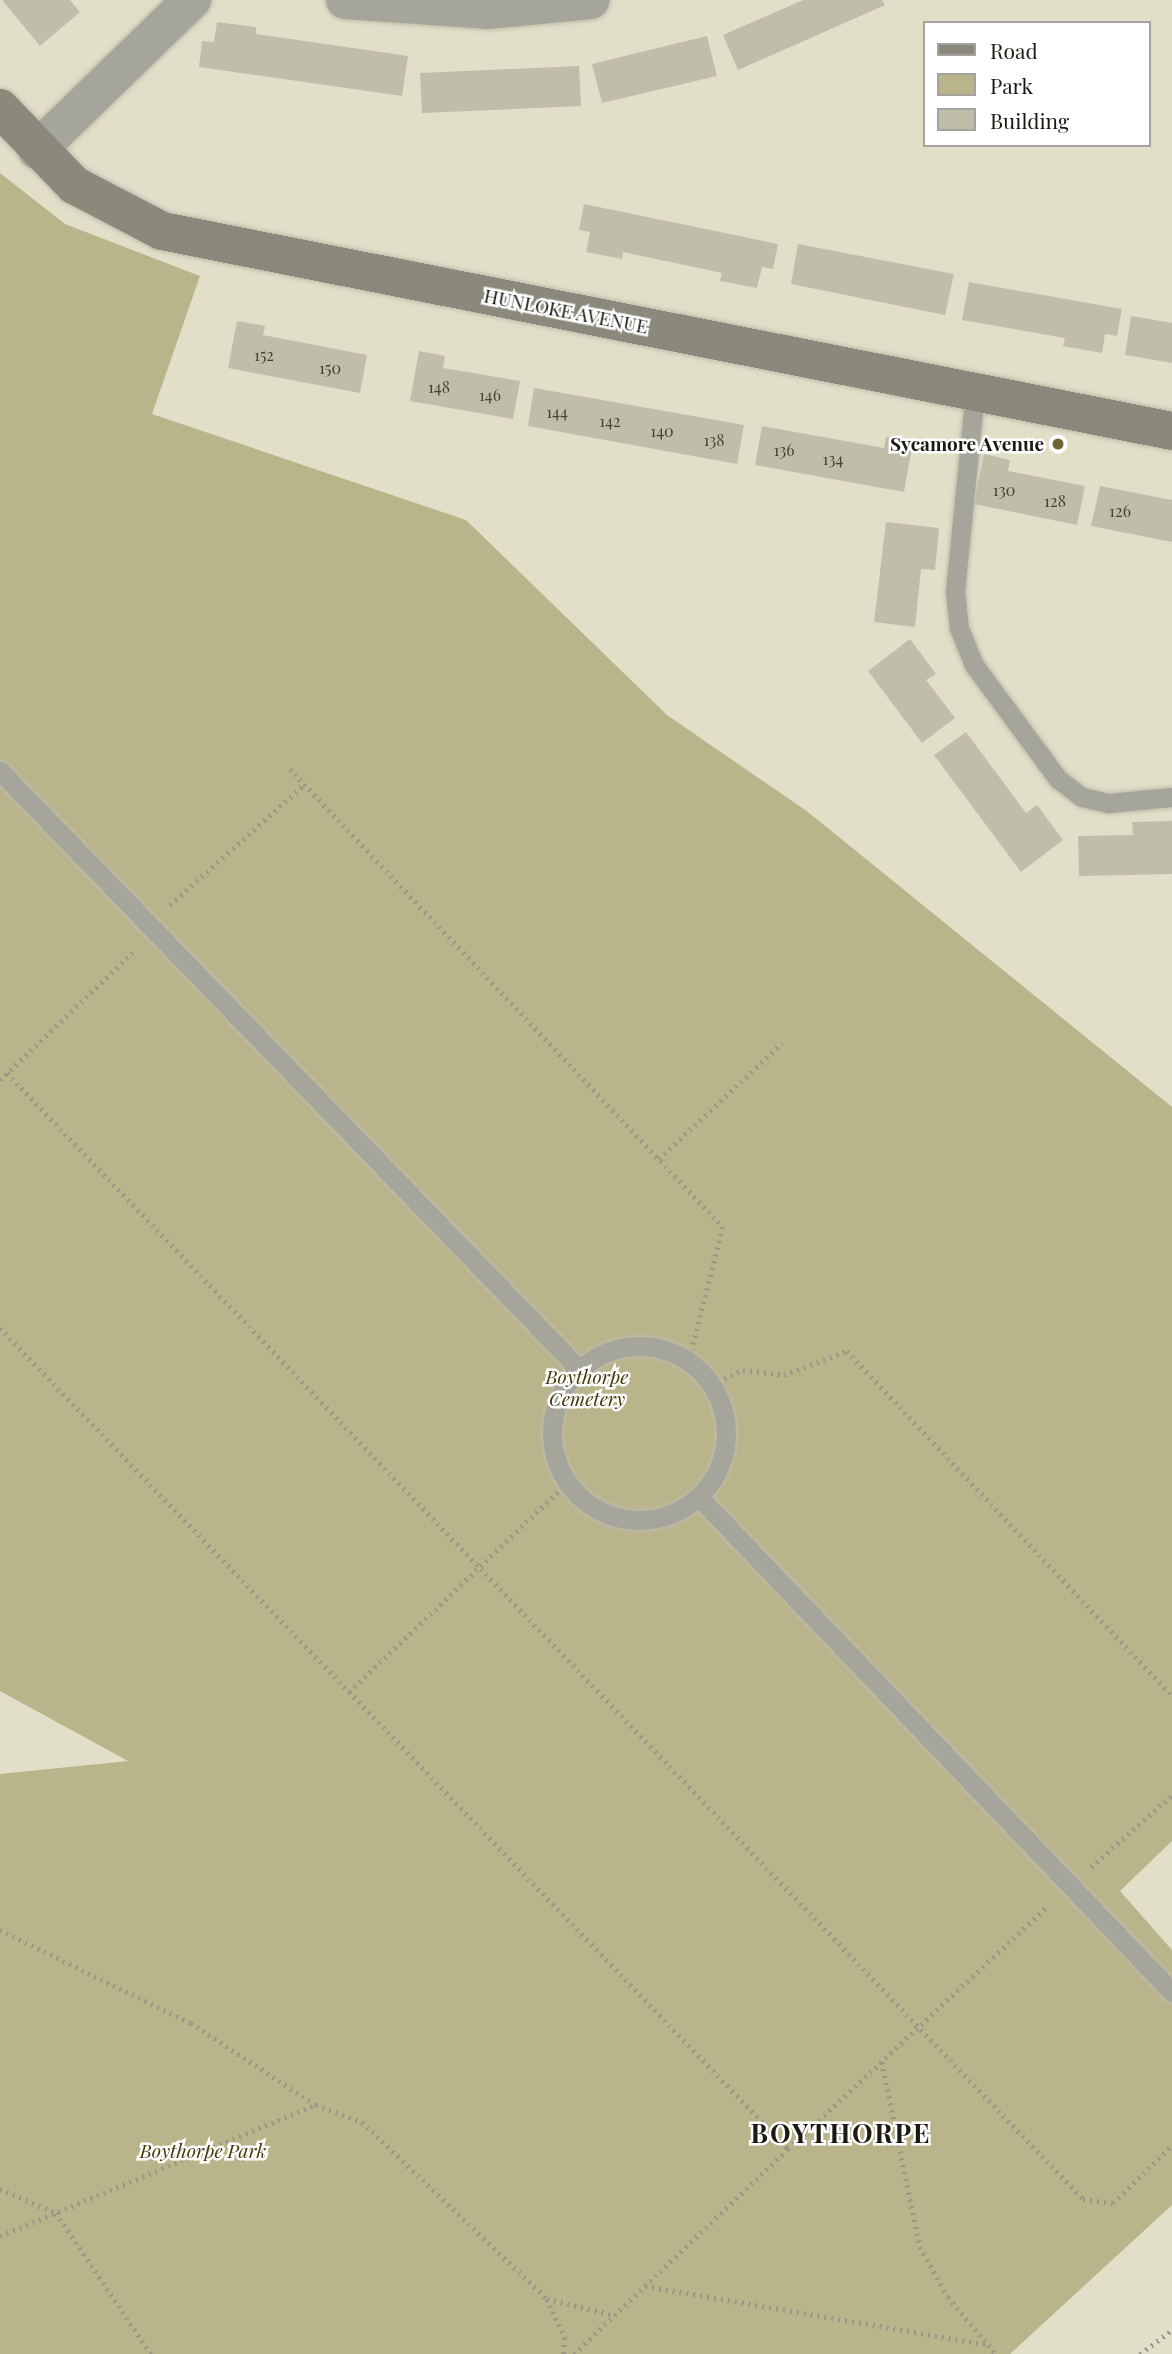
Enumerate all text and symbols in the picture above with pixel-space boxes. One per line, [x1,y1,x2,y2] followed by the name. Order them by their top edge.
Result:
[923,21,1151,147] legend
[990,36,1038,64] text: Road
[990,71,1033,99] text: Park
[990,106,1069,134] text: Building
[482,284,650,338] street label: HUNLOKE AVENUE
[254,345,274,365] house number: 152
[319,358,341,378] house number: 150
[428,377,450,397] house number: 148
[479,385,501,405] house number: 146
[546,402,568,422] house number: 144
[599,411,621,431] house number: 142
[650,421,674,441] house number: 140
[703,430,725,450] house number: 138
[889,433,1044,455] place label: Sycamore Avenue
[1050,436,1066,452] marker: Sycamore Avenue
[773,440,795,460] house number: 136
[823,449,843,469] house number: 134
[993,480,1015,500] house number: 130
[1044,491,1066,511] house number: 128
[1109,501,1131,521] house number: 126
[546,1366,628,1410] park label: Boythorpe Cemetery
[752,2117,930,2149] district label: BOYTHORPE
[140,2140,266,2162] park label: Boythorpe Park

